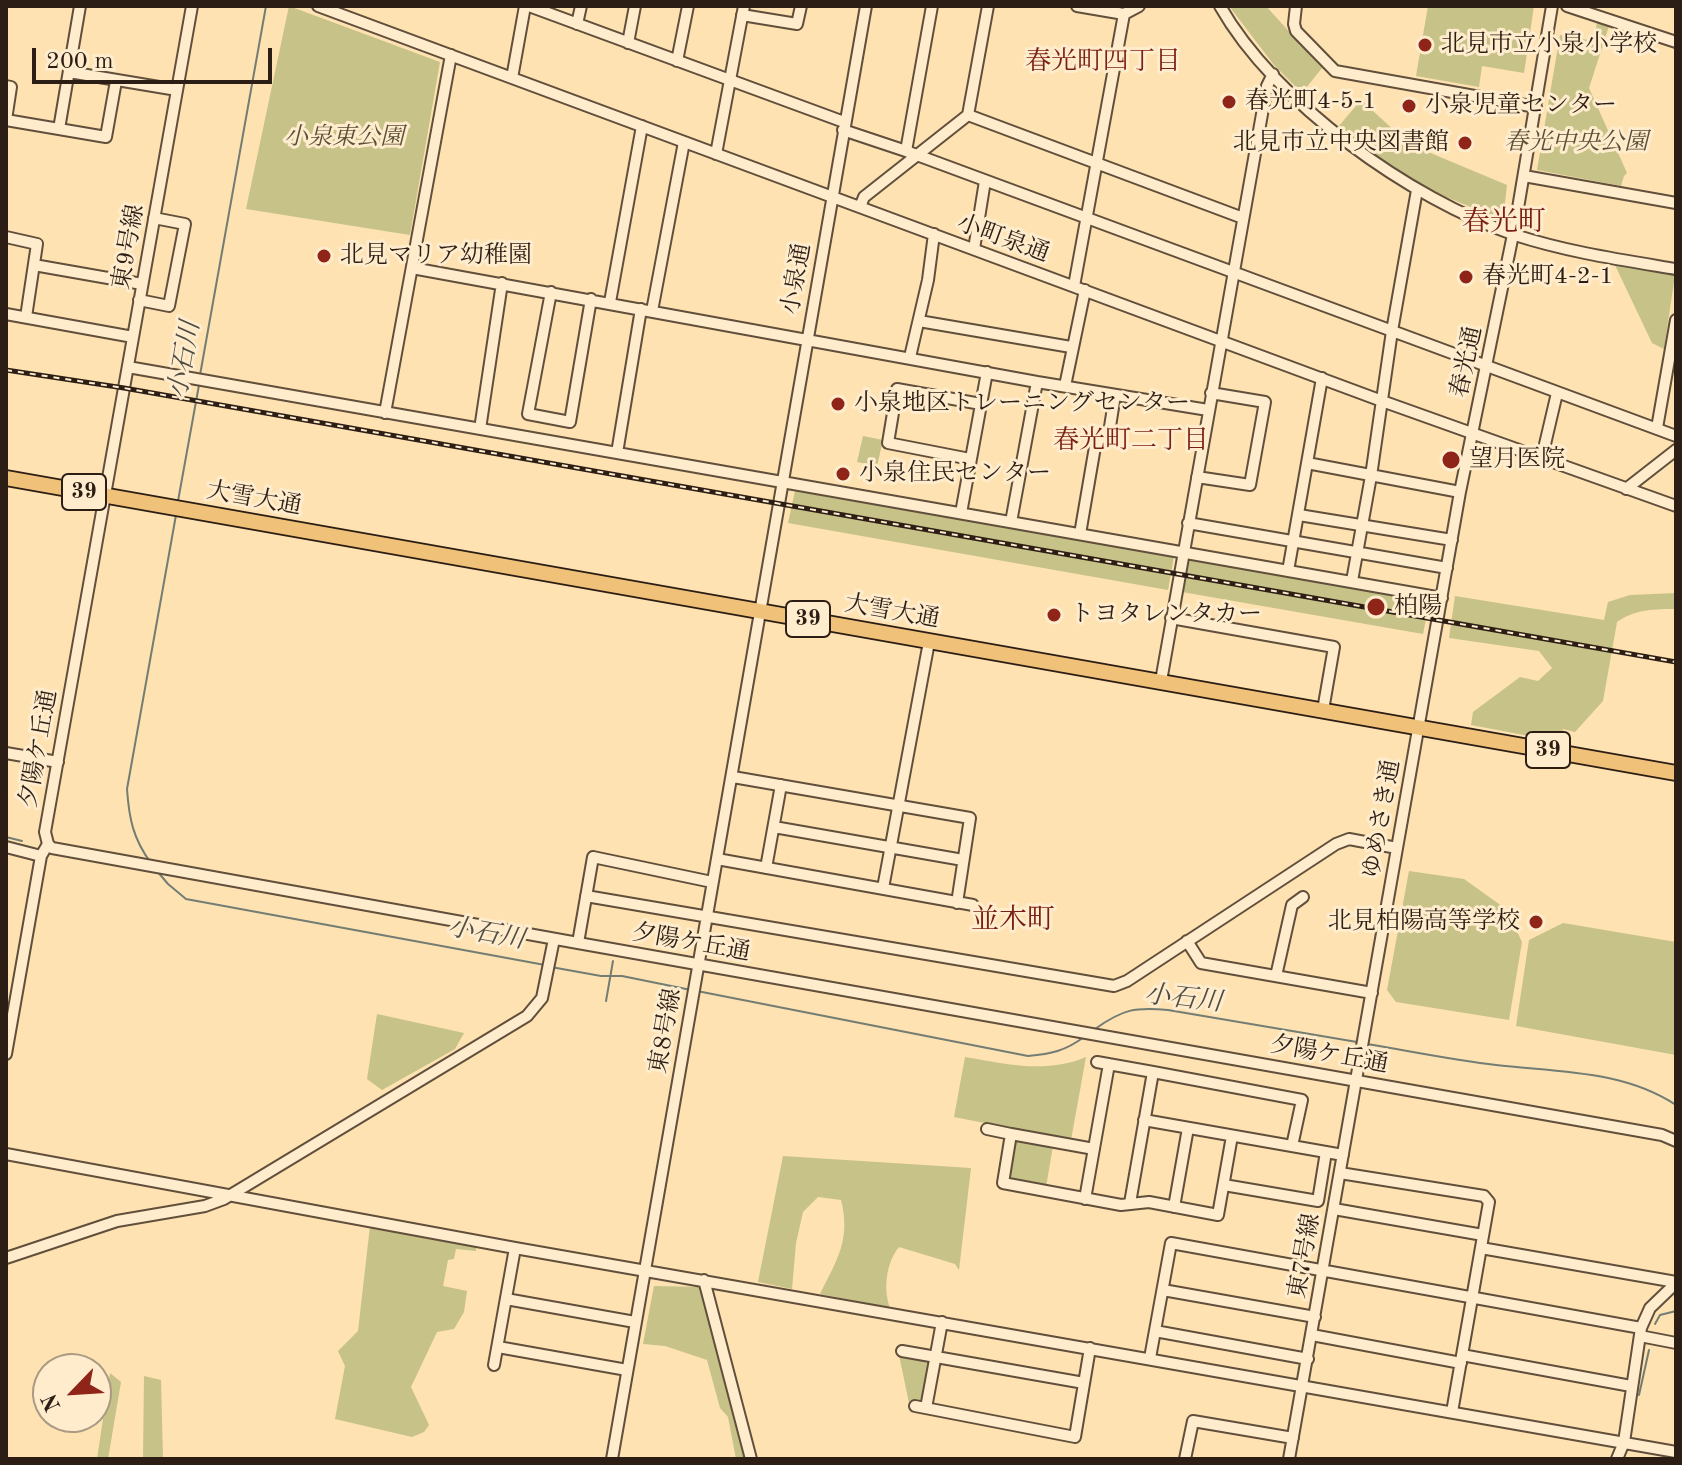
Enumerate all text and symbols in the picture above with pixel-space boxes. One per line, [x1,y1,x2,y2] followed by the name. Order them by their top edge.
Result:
[1441,31,1657,59] place label: 北見市立小泉小学校
[36,32,276,82] scale bar
[1416,36,1434,54] marker: 北見市立小泉小学校
[1025,46,1181,78] district label: 春光町四丁目
[46,50,114,74] text: 200 m
[1245,88,1377,116] place label: 春光町4-5-1
[1425,92,1617,120] place label: 小泉児童センター
[1220,93,1238,111] marker: 春光町4-5-1
[1400,97,1418,115] marker: 小泉児童センター
[284,124,404,152] park label: 小泉東公園
[1233,129,1449,157] place label: 北見市立中央図書館
[1504,129,1648,157] park label: 春光中央公園
[1456,134,1474,152] marker: 北見市立中央図書館
[107,202,151,292] street label: 東9号線
[1462,206,1546,240] district label: 春光町
[953,209,1053,269] street label: 小町泉通
[777,241,817,317] street label: 小泉通
[340,242,532,270] place label: 北見マリア幼稚園
[315,247,333,265] marker: 北見マリア幼稚園
[1482,263,1614,291] place label: 春光町4-2-1
[1457,268,1475,286] marker: 春光町4-2-1
[163,319,207,401] water label: 小石川
[1445,324,1489,400] street label: 春光通
[854,390,1190,418] place label: 小泉地区トレーニングセンター
[829,395,847,413] marker: 小泉地区トレーニングセンター
[1053,425,1209,457] district label: 春光町二丁目
[1469,446,1565,474] place label: 望月医院
[1440,449,1462,471] marker: 望月医院
[859,460,1051,488] place label: 小泉住民センター
[834,465,852,483] marker: 小泉住民センター
[62,474,106,510] road number: 39
[204,476,304,522] street label: 大雪大通
[842,589,942,635] street label: 大雪大通
[1394,593,1442,621] place label: 柏陽
[1365,596,1387,618] marker: 柏陽
[786,601,830,637] road number: 39
[1070,601,1262,629] place label: トヨタレンタカー
[1045,606,1063,624] marker: トヨタレンタカー
[14,687,64,811] street label: 夕陽ケ丘通
[1526,732,1570,768] road number: 39
[1357,757,1407,881] street label: ゆめさき通
[971,904,1055,938] district label: 並木町
[1328,908,1520,936] place label: 北見柏陽高等学校
[445,912,527,956] water label: 小石川
[1527,913,1545,931] marker: 北見柏陽高等学校
[629,918,753,968] street label: 夕陽ケ丘通
[1143,979,1223,1019] water label: 小石川
[644,986,688,1076] street label: 東8号線
[1267,1030,1391,1080] street label: 夕陽ケ丘通
[1283,1211,1327,1301] street label: 東7号線
[32,1353,112,1433] north arrow
[39,1390,66,1415] text: N

